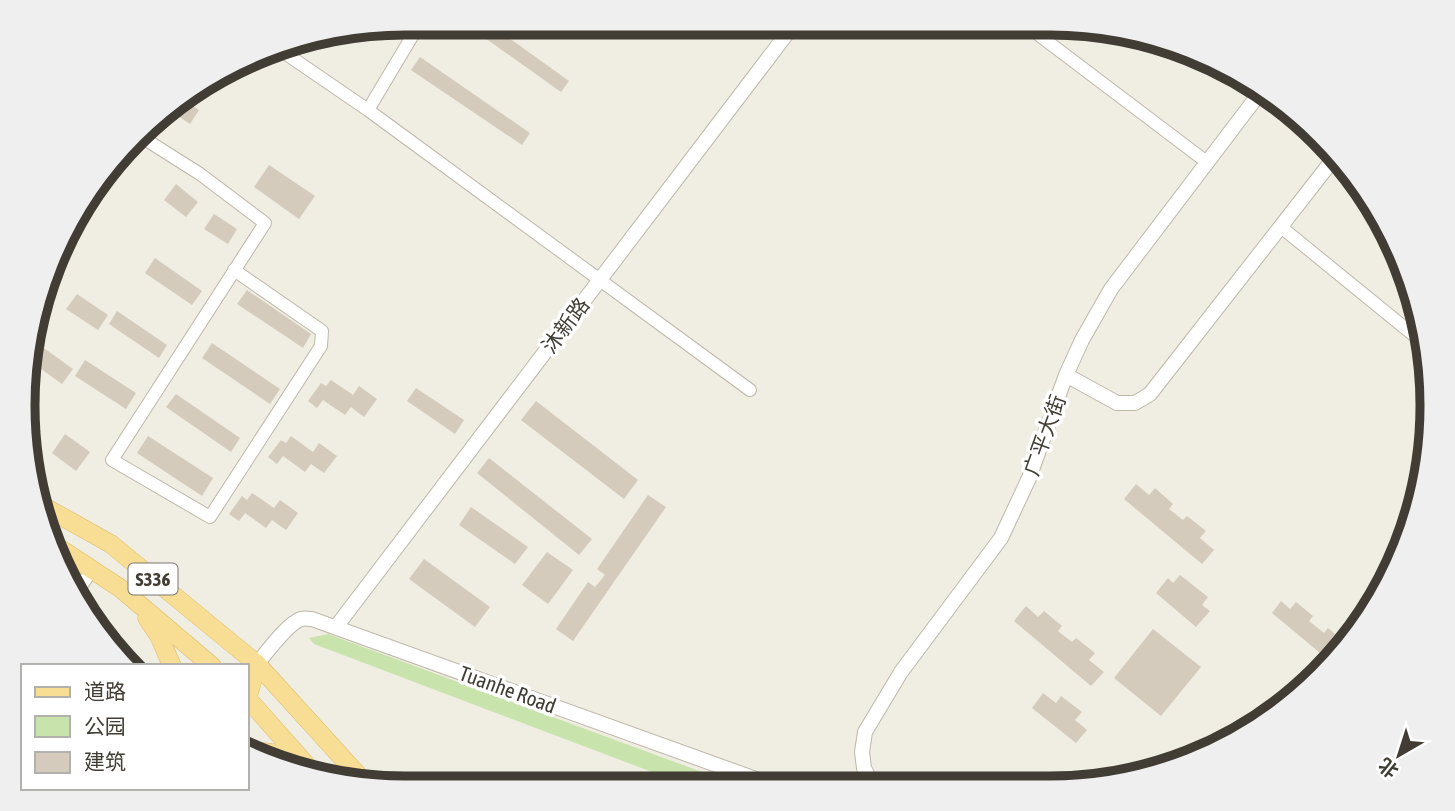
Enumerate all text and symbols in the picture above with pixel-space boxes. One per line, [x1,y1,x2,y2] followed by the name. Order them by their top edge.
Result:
[536,293,594,357] street label: 沐新路
[1018,391,1070,479] street label: 广平大街
[128,564,178,594] road number: S336
[456,660,560,718] street label: Tuanhe Road
[21,664,248,790] legend
[84,679,126,703] text: 道路
[84,714,126,738] text: 公园
[1364,720,1434,790] north arrow
[84,749,126,773] text: 建筑
[1374,754,1403,783] text: 北

